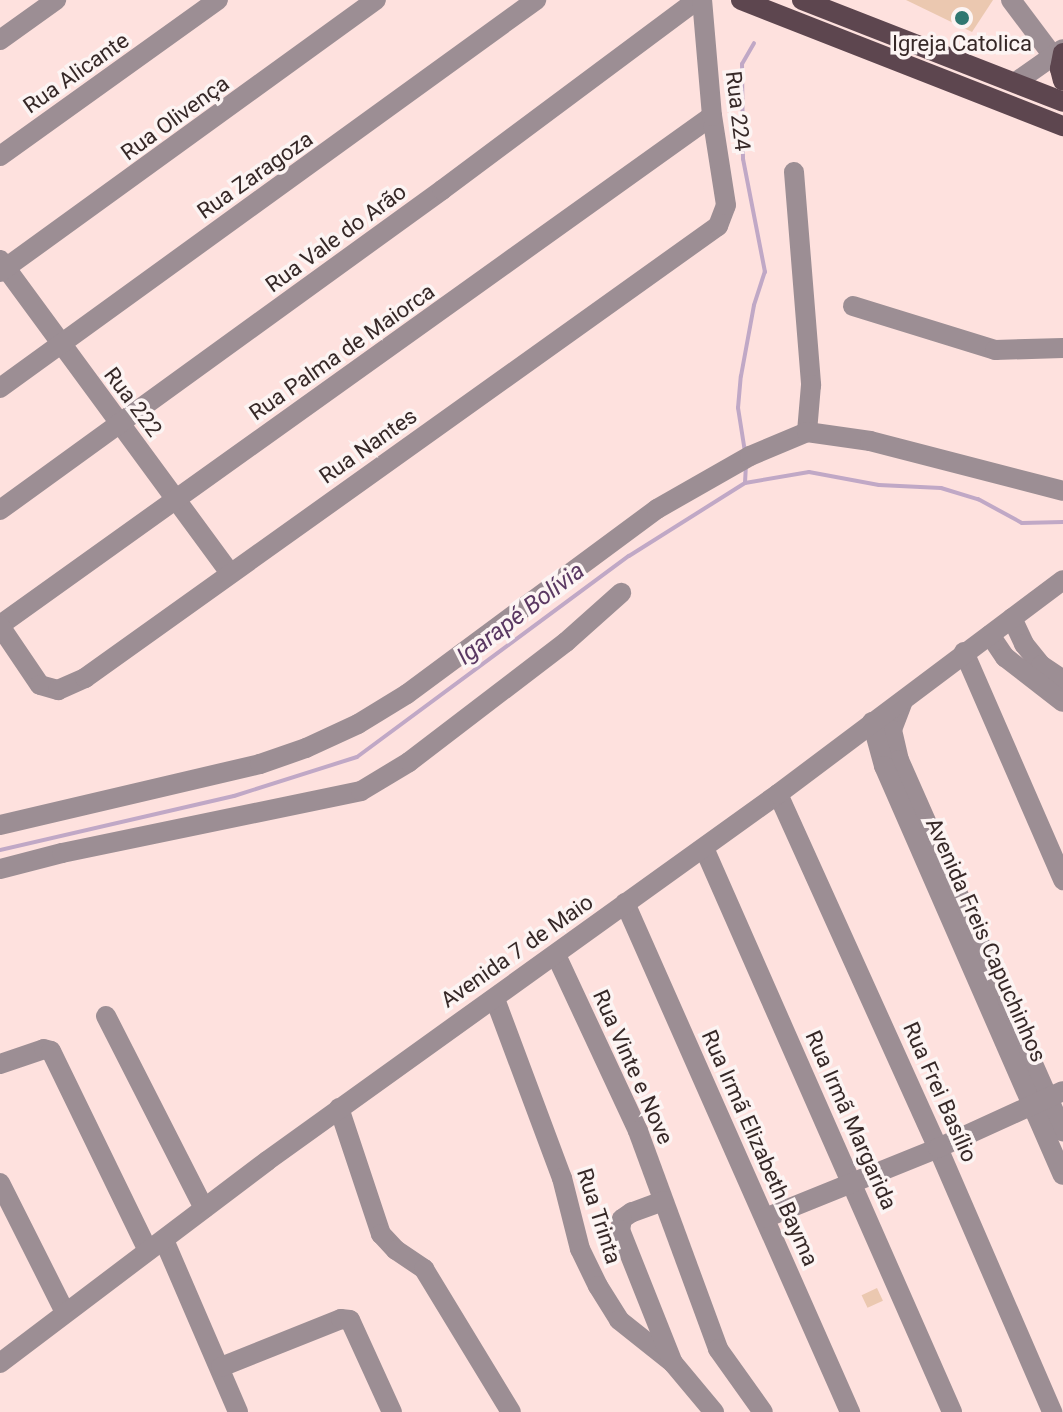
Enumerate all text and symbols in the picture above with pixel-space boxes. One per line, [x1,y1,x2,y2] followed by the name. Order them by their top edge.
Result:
[953,9,971,27] marker: Igreja Catolica
[18,27,134,119] street label: Rua Alicante
[892,31,1032,57] place label: Igreja Catolica
[116,70,234,166] street label: Rua Olivença
[720,70,756,152] street label: Rua 224
[192,126,318,224] street label: Rua Zaragoza
[261,178,411,298] street label: Rua Vale do Arão
[244,278,440,426] street label: Rua Palma de Maiorca
[98,362,168,442] street label: Rua 222
[314,403,422,489] street label: Rua Nantes
[452,557,590,671] water label: Igarapé Bolívia
[920,814,1052,1066] street label: Avenida Freis Capuchinhos
[436,889,598,1013] street label: Avenida 7 de Maio
[587,986,679,1148] street label: Rua Vinte e Nove
[897,1018,983,1166] street label: Rua Frei Basílio
[696,1026,824,1270] street label: Rua Irmã Elizabeth Bayma
[800,1026,902,1214] street label: Rua Irmã Margarida
[571,1165,627,1267] street label: Rua Trinta

